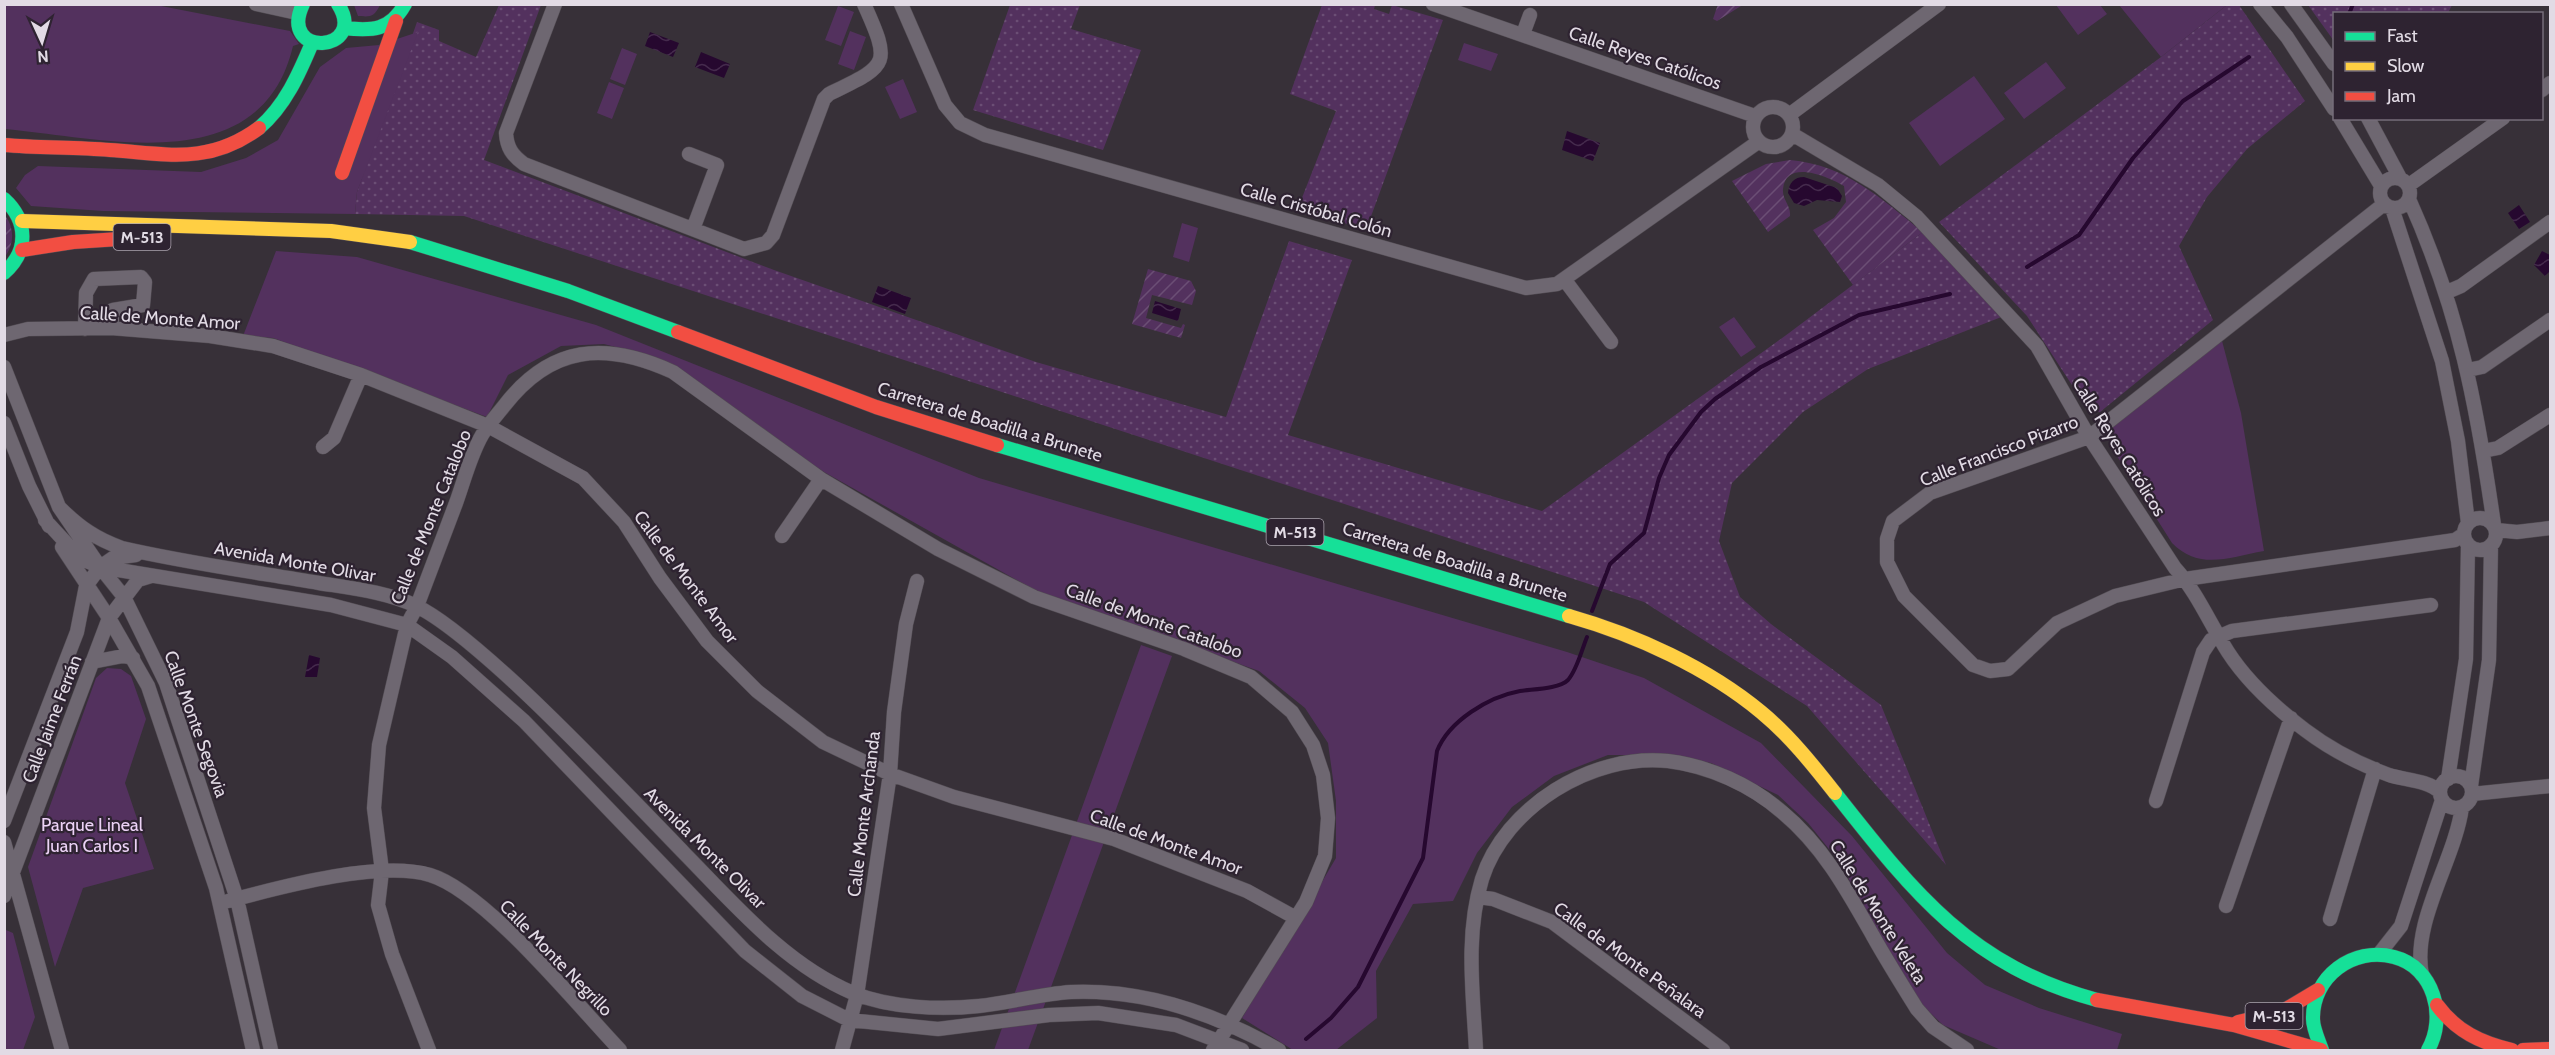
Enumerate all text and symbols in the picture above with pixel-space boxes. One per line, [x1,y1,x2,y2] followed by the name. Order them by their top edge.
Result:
[12,12,72,72] north arrow
[2333,12,2543,120] legend
[1566,22,1724,94] street label: Calle Reyes Católicos
[2387,25,2418,47] text: Fast
[37,47,49,66] text: N
[2387,55,2424,77] text: Slow
[2386,85,2416,107] text: Jam
[1238,178,1394,242] street label: Calle Cristóbal Colón
[114,224,170,250] road number: M-513
[79,301,241,335] street label: Calle de Monte Amor
[2067,374,2171,520] street label: Calle Reyes Católicos
[875,377,1105,467] street label: Carretera de Boadilla a Brunete
[1917,411,2081,491] street label: Calle Francisco Pizarro
[386,426,476,608] street label: Calle de Monte Catalobo
[629,506,743,648] street label: Calle de Monte Amor
[1340,517,1570,607] street label: Carretera de Boadilla a Brunete
[1266,519,1324,545] road number: M-513
[213,537,378,587] street label: Avenida Monte Olivar
[1063,579,1245,663] street label: Calle de Monte Catalobo
[159,648,233,801] street label: Calle Monte Segovia
[18,652,86,786] street label: Calle Jaime Ferrán
[843,730,885,898] street label: Calle Monte Archanda
[639,782,771,914] street label: Avenida Monte Olivar
[1087,804,1246,880] street label: Calle de Monte Amor
[41,814,144,857] park label: Parque Lineal Juan Carlos I
[1825,836,1931,988] street label: Calle de Monte Veleta
[495,895,617,1021] street label: Calle Monte Negrillo
[1549,897,1711,1023] street label: Calle de Monte Peñalara
[2246,1003,2302,1029] road number: M-513

